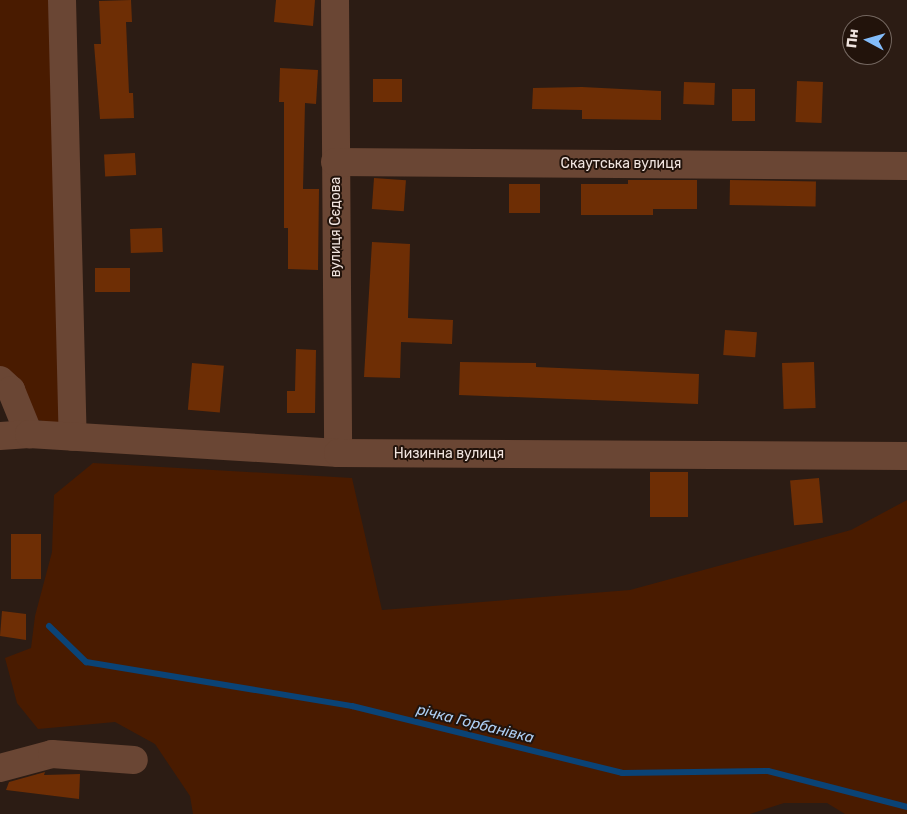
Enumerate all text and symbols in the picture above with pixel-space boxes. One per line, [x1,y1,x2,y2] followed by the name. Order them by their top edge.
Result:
[842,15,892,65] north arrow
[843,28,862,49] text: Пн
[561,156,681,172] street label: Скаутська вулиця
[328,177,344,277] street label: вулиця Сєдова
[394,446,504,462] street label: Низинна вулиця
[414,701,536,747] water label: річка Горбанівка

